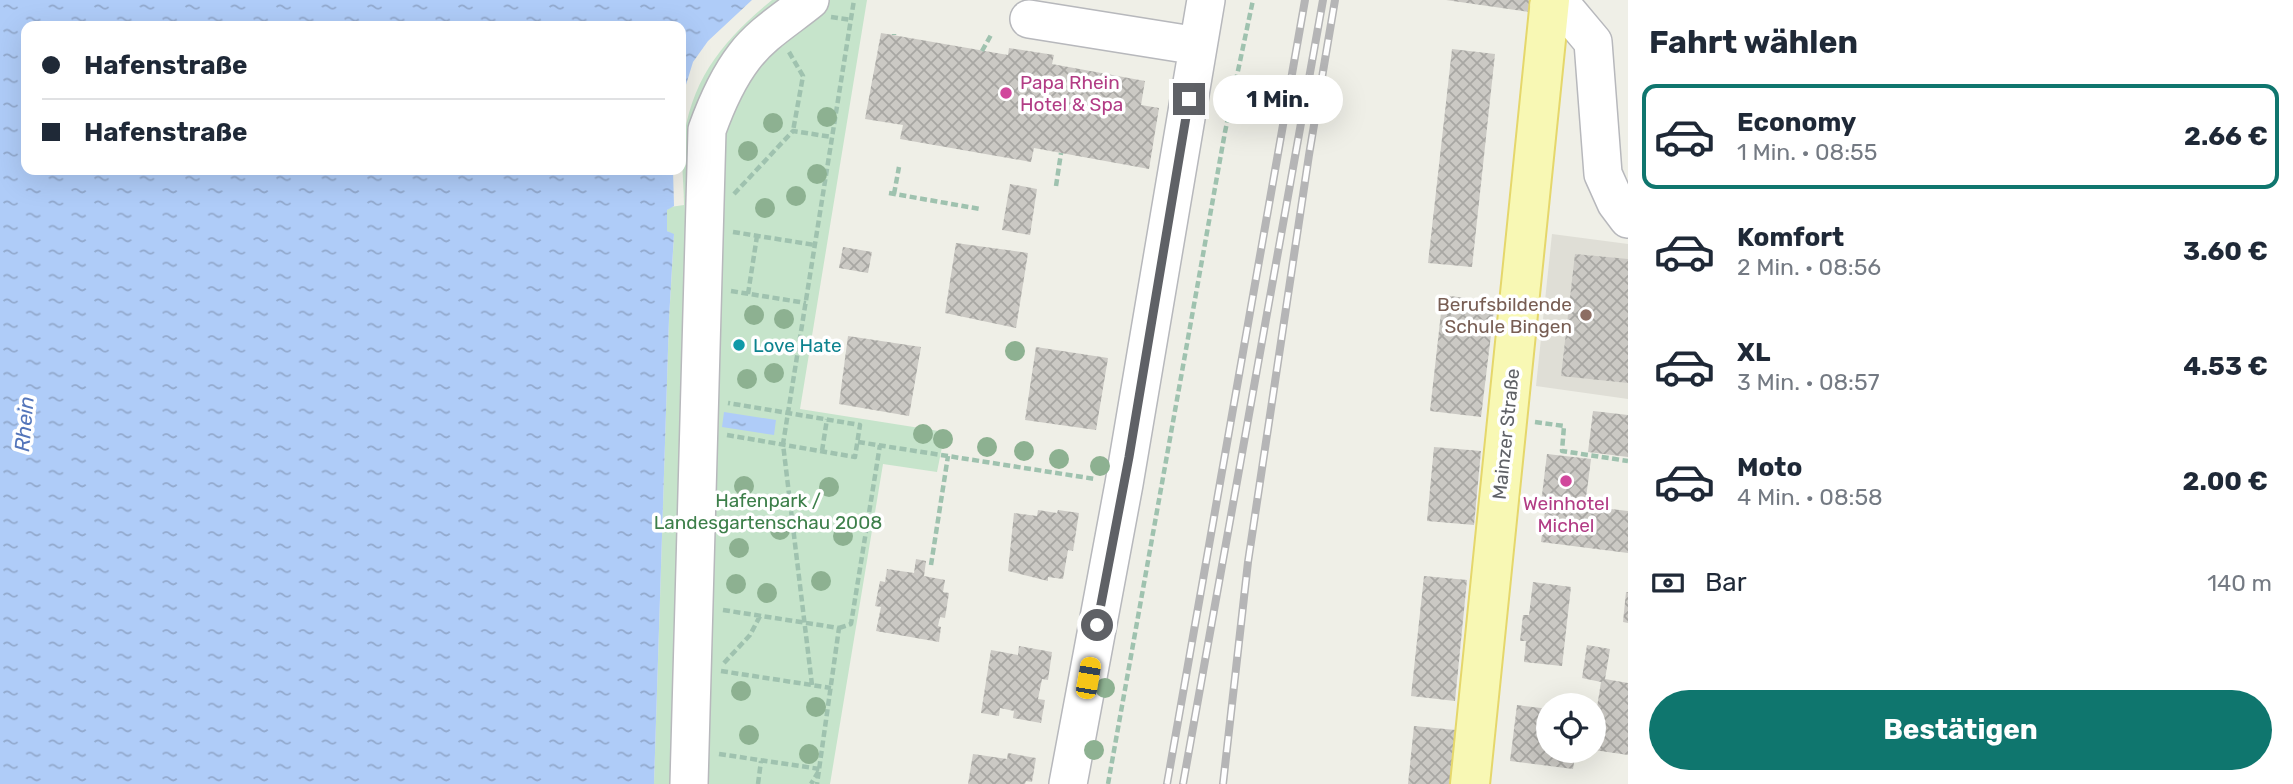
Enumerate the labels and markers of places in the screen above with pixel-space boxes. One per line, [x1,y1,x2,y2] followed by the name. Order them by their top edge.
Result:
[1020,71,1123,116] place label: Papa Rhein Hotel & Spa
[998,85,1014,101] marker: Papa Rhein Hotel & Spa
[1437,293,1572,338] place label: Berufsbildende Schule Bingen
[1578,307,1594,323] marker: Berufsbildende Schule Bingen
[753,334,842,357] place label: Love Hate
[731,337,747,353] marker: Love Hate
[1558,473,1574,489] marker: Weinhotel Michel
[1523,492,1609,537] place label: Weinhotel Michel

